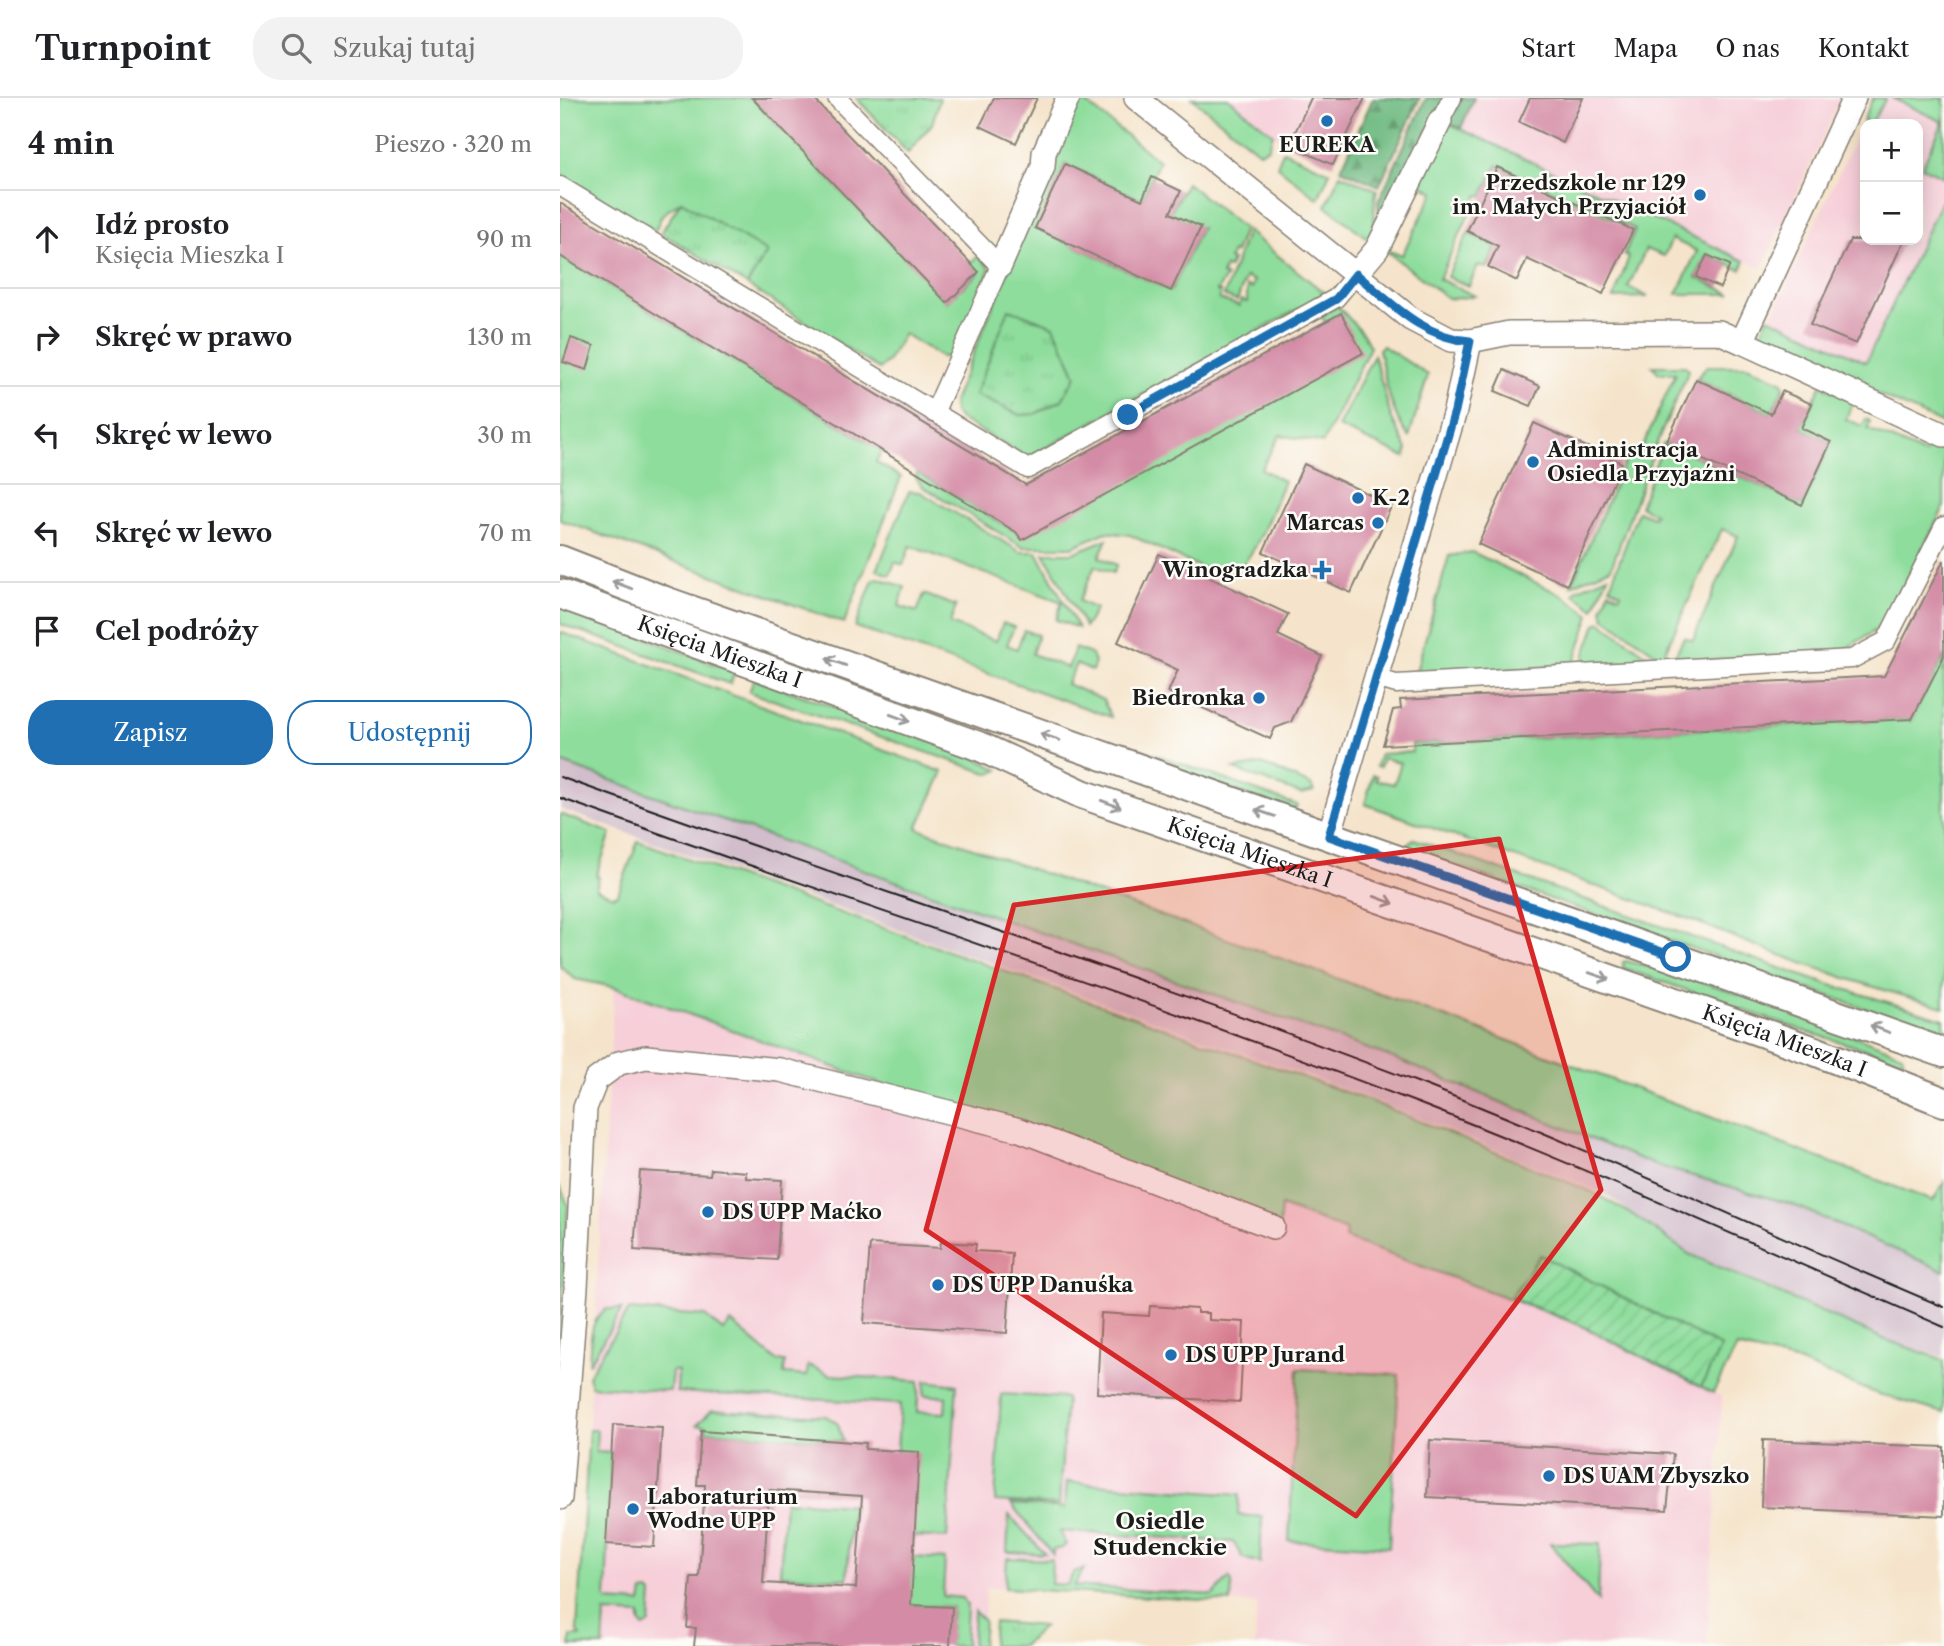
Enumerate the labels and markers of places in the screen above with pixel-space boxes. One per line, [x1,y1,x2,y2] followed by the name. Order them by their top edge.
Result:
[1319,113,1335,129] marker: EUREKA
[1279,132,1376,157] place label: EUREKA
[1452,170,1687,219] place label: Przedszkole nr 129 im. Małych Przyjaciół
[1692,187,1708,203] marker: Przedszkole nr 129 im. Małych Przyjaciół
[1546,437,1736,486] place label: Administracja Osiedla Przyjaźni
[1525,454,1541,470] marker: Administracja Osiedla Przyjaźni
[1372,485,1410,510] place label: K-2
[1350,490,1366,506] marker: K-2
[1286,510,1364,535] place label: Marcas
[1370,515,1386,531] marker: Marcas
[1161,557,1309,582] place label: Winogradzka
[1314,562,1330,578] marker: Winogradzka
[1132,685,1246,710] place label: Biedronka
[1251,690,1267,706] marker: Biedronka
[722,1199,882,1224] place label: DS UPP Maćko
[700,1204,716,1220] marker: DS UPP Maćko
[952,1272,1134,1297] place label: DS UPP Danuśka
[930,1277,946,1293] marker: DS UPP Danuśka
[1185,1342,1345,1367] place label: DS UPP Jurand
[1163,1347,1179,1363] marker: DS UPP Jurand
[1563,1463,1749,1488] place label: DS UAM Zbyszko
[1541,1468,1557,1484] marker: DS UAM Zbyszko
[646,1484,798,1533] place label: Laboraturium Wodne UPP
[625,1501,641,1517] marker: Laboraturium Wodne UPP

